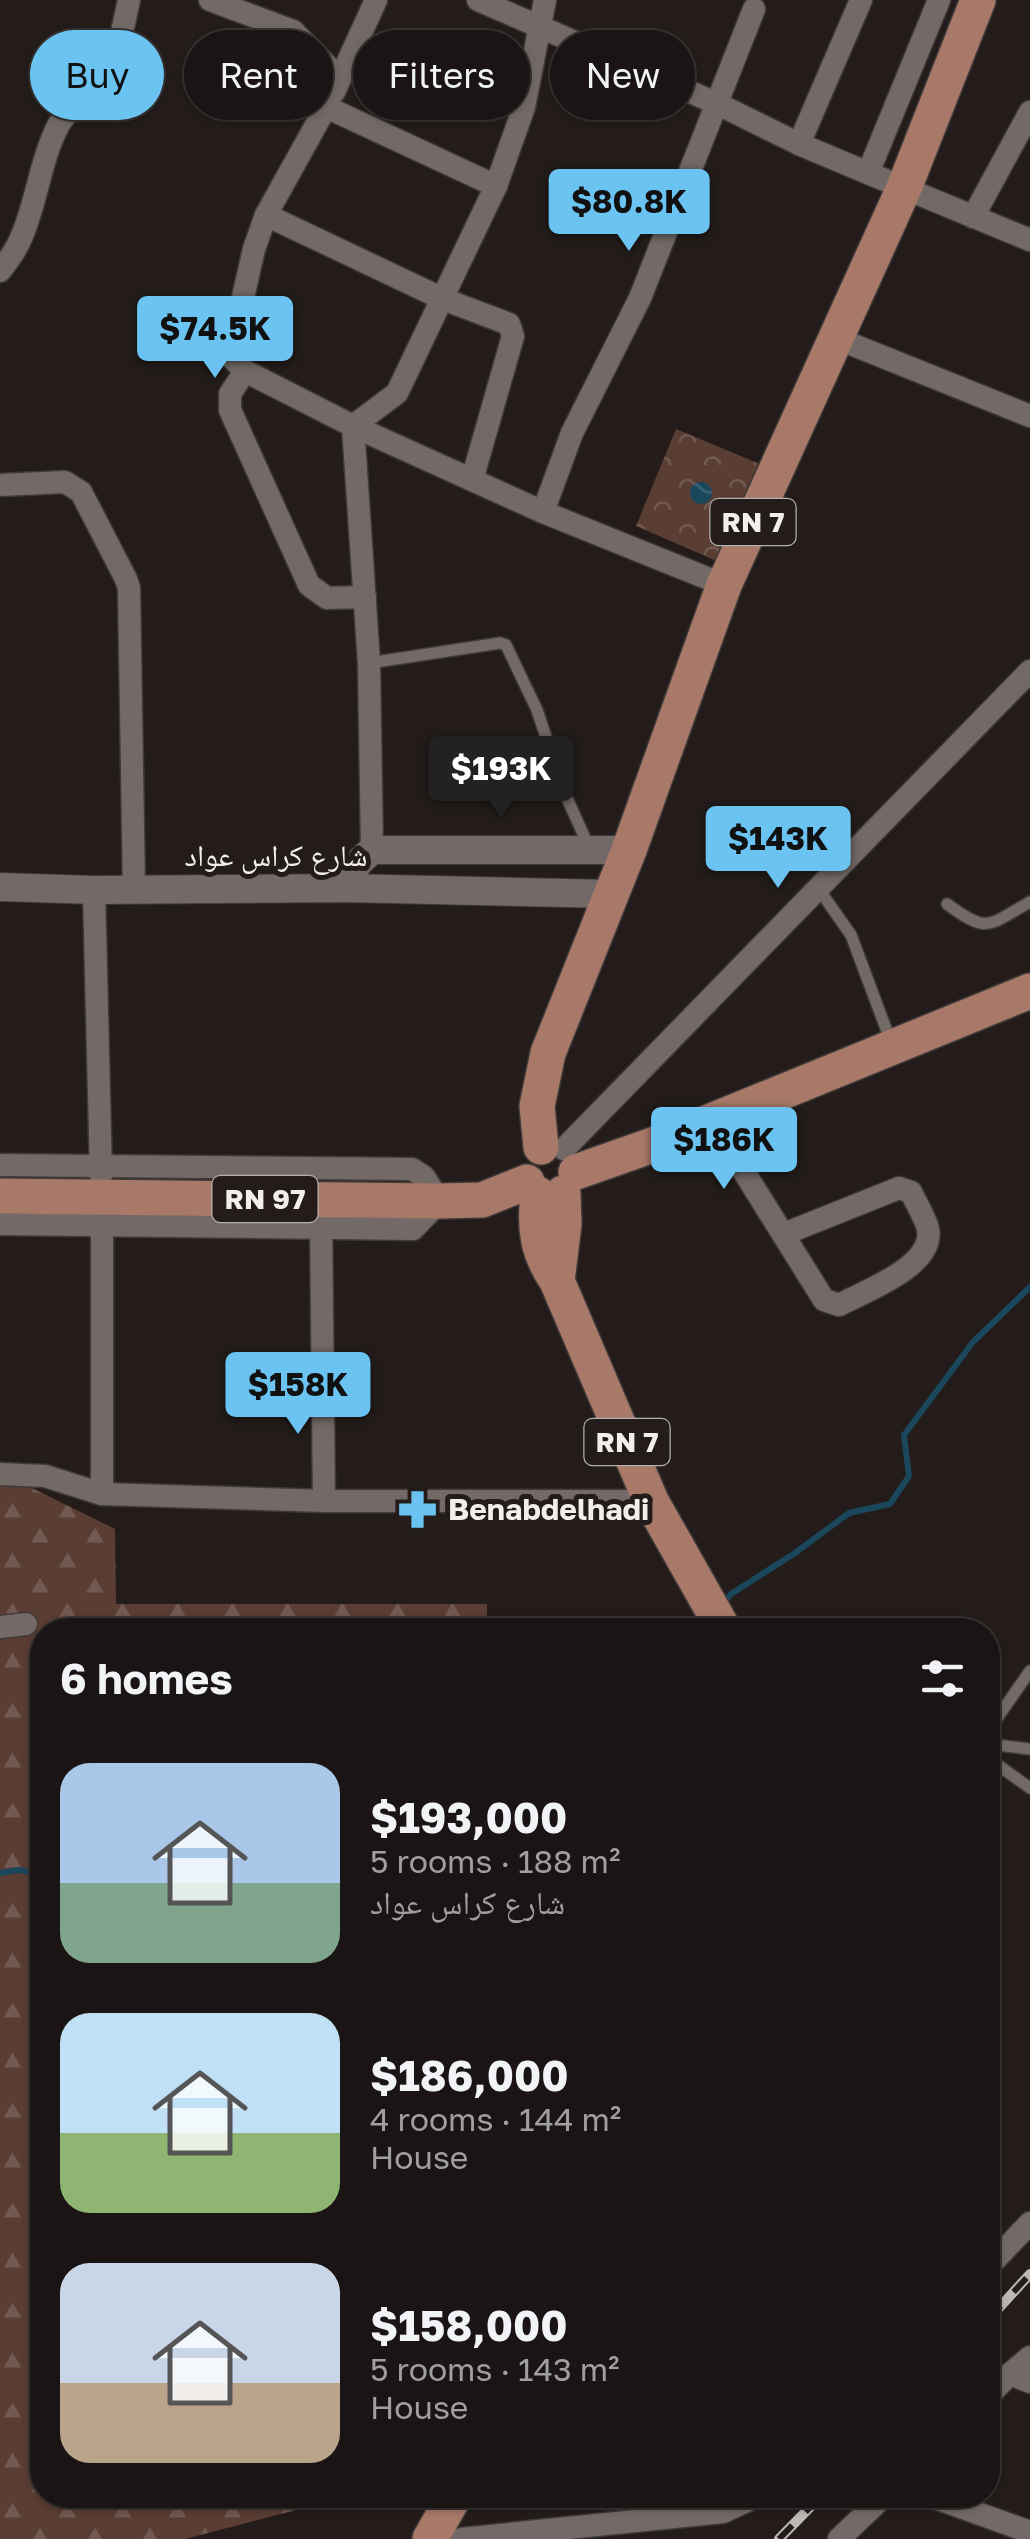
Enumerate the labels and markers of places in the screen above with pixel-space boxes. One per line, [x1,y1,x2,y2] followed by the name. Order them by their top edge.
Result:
[548,169,710,254] pin: $80.8K
[134,296,296,381] pin: $74.5K
[431,736,571,821] pin: $193K
[708,806,848,891] pin: $143K
[654,1107,794,1192] pin: $186K
[228,1352,368,1437] pin: $158K
[397,1489,439,1531] pharmacy icon: Benabdelhadi
[448,1491,649,1527] place label: Benabdelhadi

